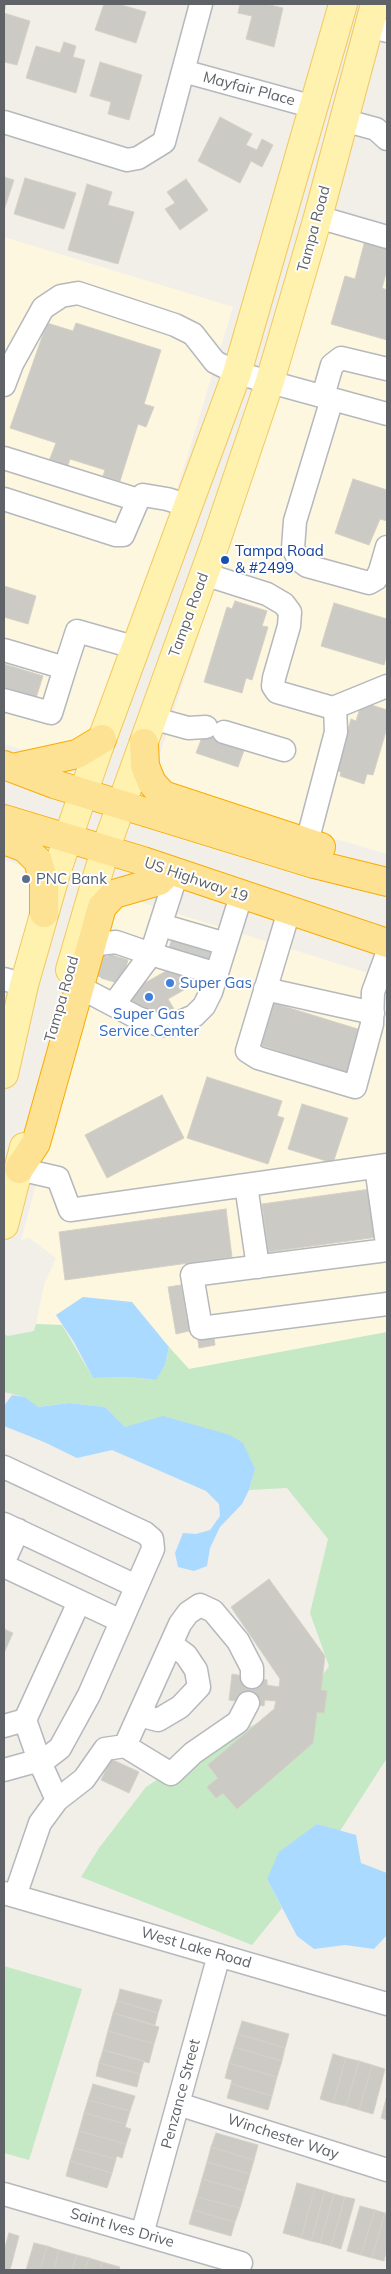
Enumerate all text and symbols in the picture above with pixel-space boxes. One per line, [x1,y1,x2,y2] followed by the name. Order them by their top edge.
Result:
[201,68,297,110] street label: Mayfair Place
[294,184,334,274] street label: Tampa Road
[235,542,324,577] place label: Tampa Road & #2499
[219,554,231,566] marker: Tampa Road & #2499
[165,570,213,660] street label: Tampa Road
[142,854,250,906] street label: US Highway 19
[36,870,107,888] place label: PNC Bank
[20,873,32,885] marker: PNC Bank
[41,954,83,1044] street label: Tampa Road
[180,974,252,992] place label: Super Gas
[164,977,176,989] marker: Super Gas
[143,991,155,1003] marker: Super Gas Service Center
[99,1005,199,1040] place label: Super Gas Service Center
[139,1924,253,1972] street label: West Lake Road
[158,2037,204,2151] street label: Penzance Street
[225,2110,341,2164] street label: Winchester Way
[68,2205,176,2251] street label: Saint Ives Drive

